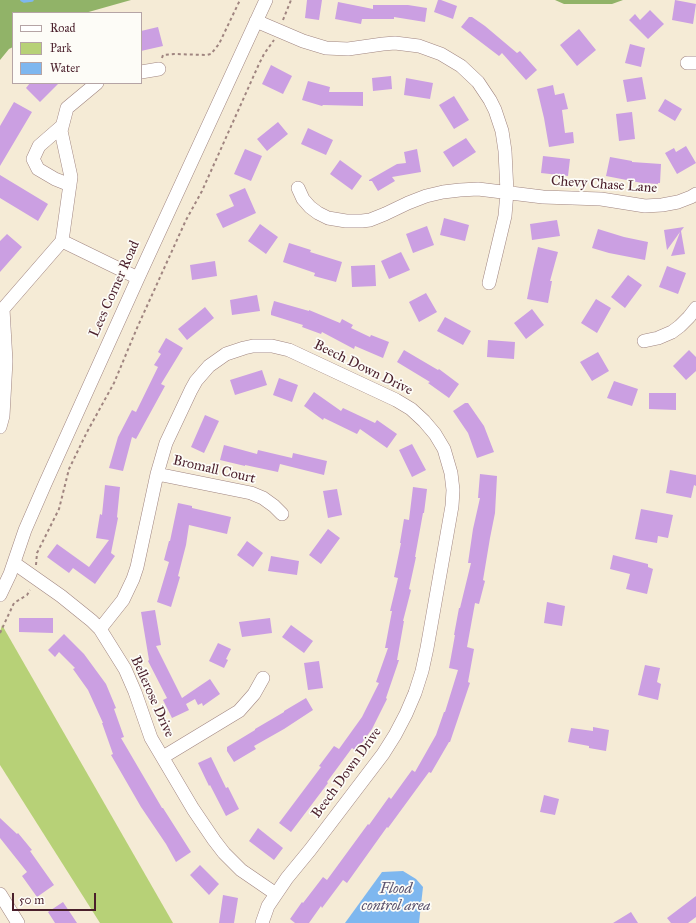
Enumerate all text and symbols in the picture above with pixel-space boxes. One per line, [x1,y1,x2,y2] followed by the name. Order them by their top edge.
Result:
[12,12,142,84] legend
[50,21,76,35] text: Road
[50,41,72,55] text: Park
[50,61,80,75] text: Water
[550,173,658,197] street label: Chevy Chase Lane
[86,238,144,340] street label: Lees Corner Road
[311,337,415,399] street label: Beech Down Drive
[171,452,257,488] street label: Bromall Court
[127,654,177,740] street label: Bellerose Drive
[308,724,386,822] street label: Beech Down Drive
[361,880,431,915] water label: Flood control area
[14,885,98,911] scale bar
[19,893,44,907] text: 50 m

